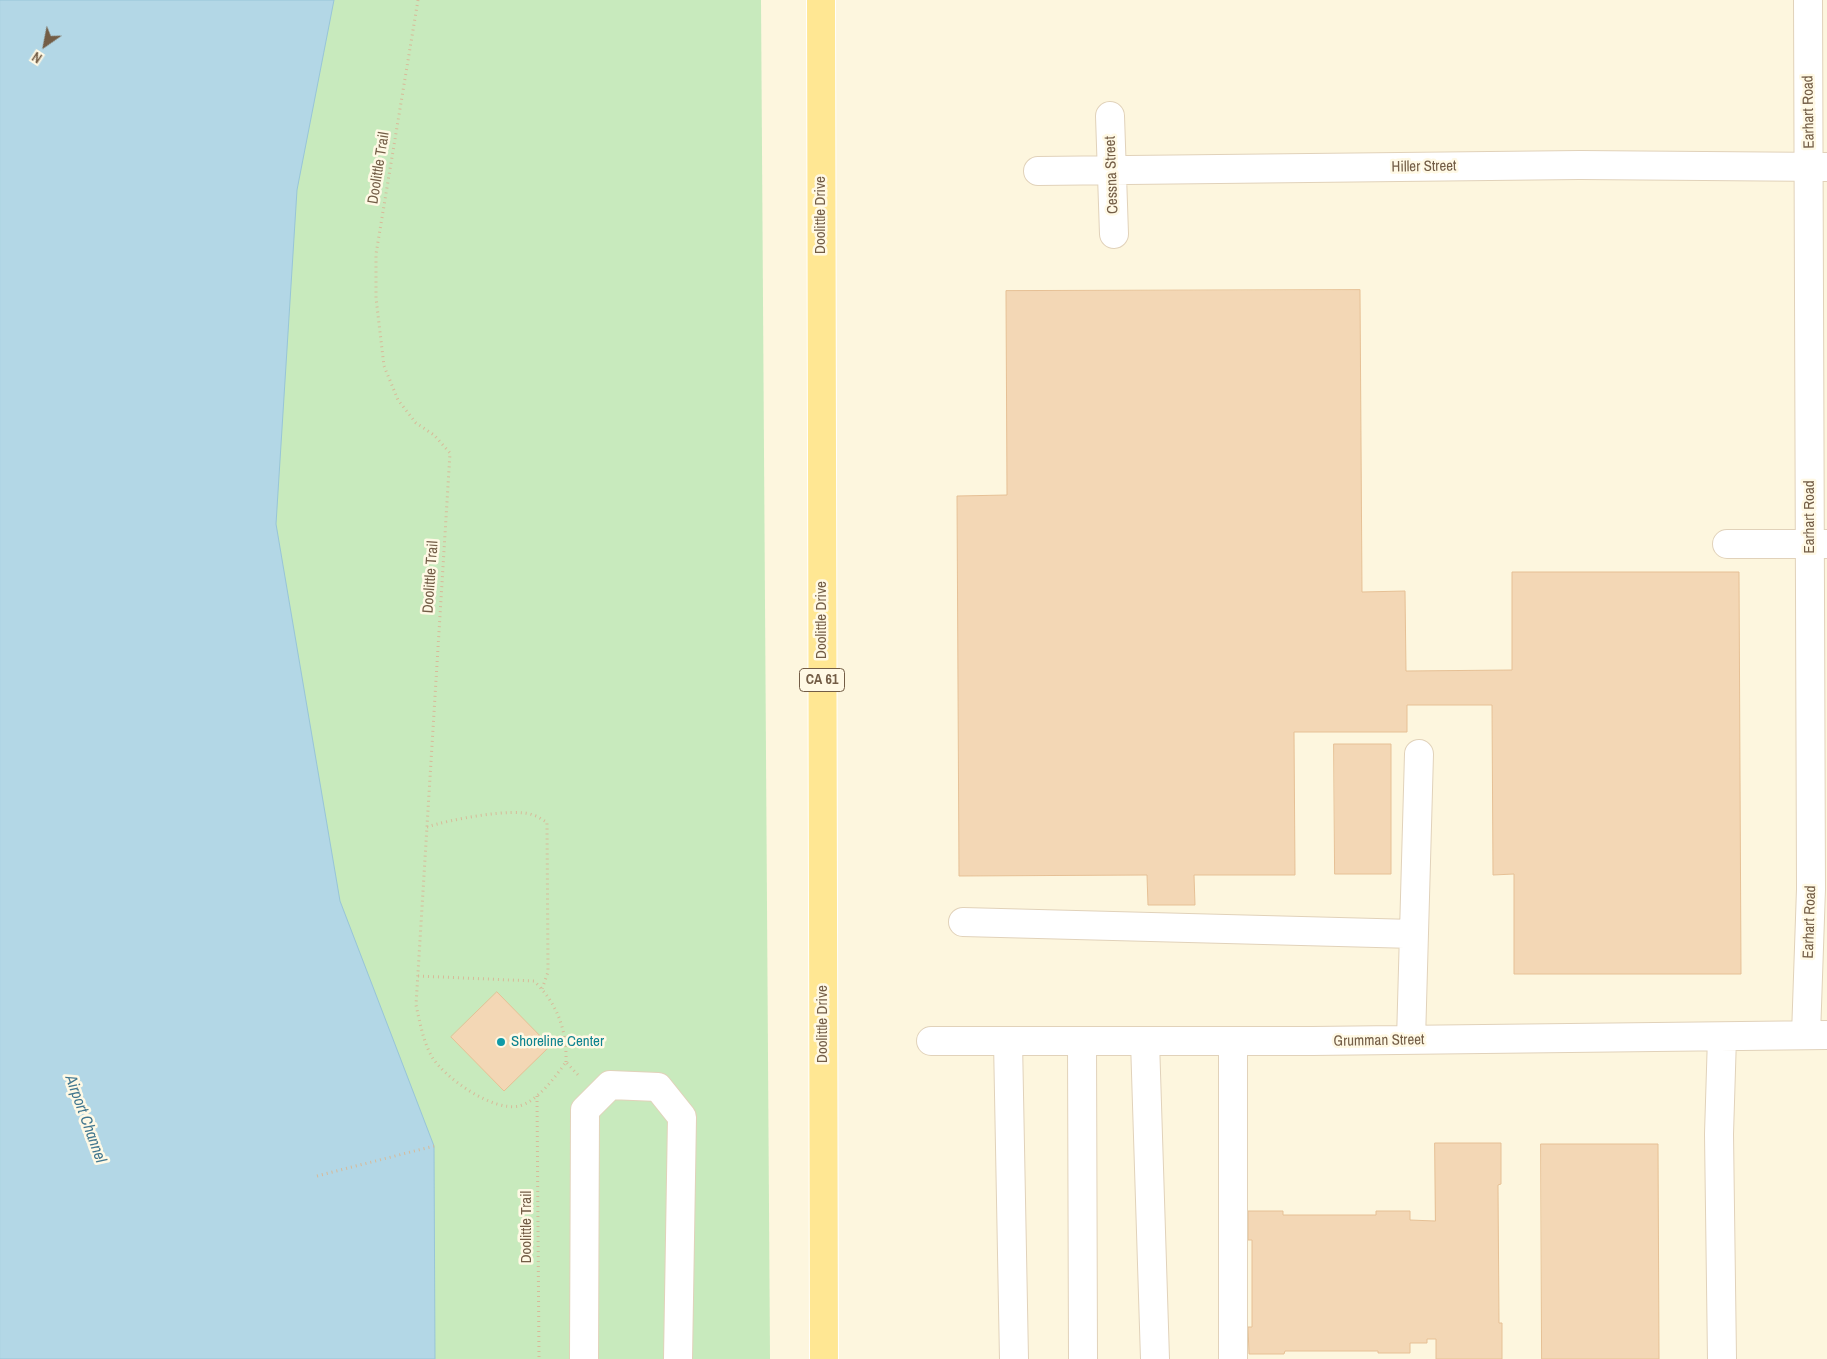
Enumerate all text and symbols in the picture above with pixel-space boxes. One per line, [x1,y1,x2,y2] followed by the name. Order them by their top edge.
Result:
[20,20,70,70] north arrow
[28,48,45,67] text: N
[1799,75,1819,149] street label: Earhart Road
[364,131,394,205] street label: Doolittle Trail
[1102,136,1122,214] street label: Cessna Street
[1391,157,1457,177] street label: Hiller Street
[812,176,830,254] street label: Doolittle Drive
[1801,480,1819,554] street label: Earhart Road
[419,540,443,614] street label: Doolittle Trail
[813,581,831,659] street label: Doolittle Drive
[800,668,844,692] road number: CA 61
[1800,885,1820,959] street label: Earhart Road
[814,985,832,1063] street label: Doolittle Drive
[1333,1031,1425,1051] street label: Grumman Street
[511,1033,604,1051] place label: Shoreline Center
[495,1036,507,1048] marker: Shoreline Center
[60,1073,110,1165] water label: Airport Channel
[518,1191,536,1263] street label: Doolittle Trail

